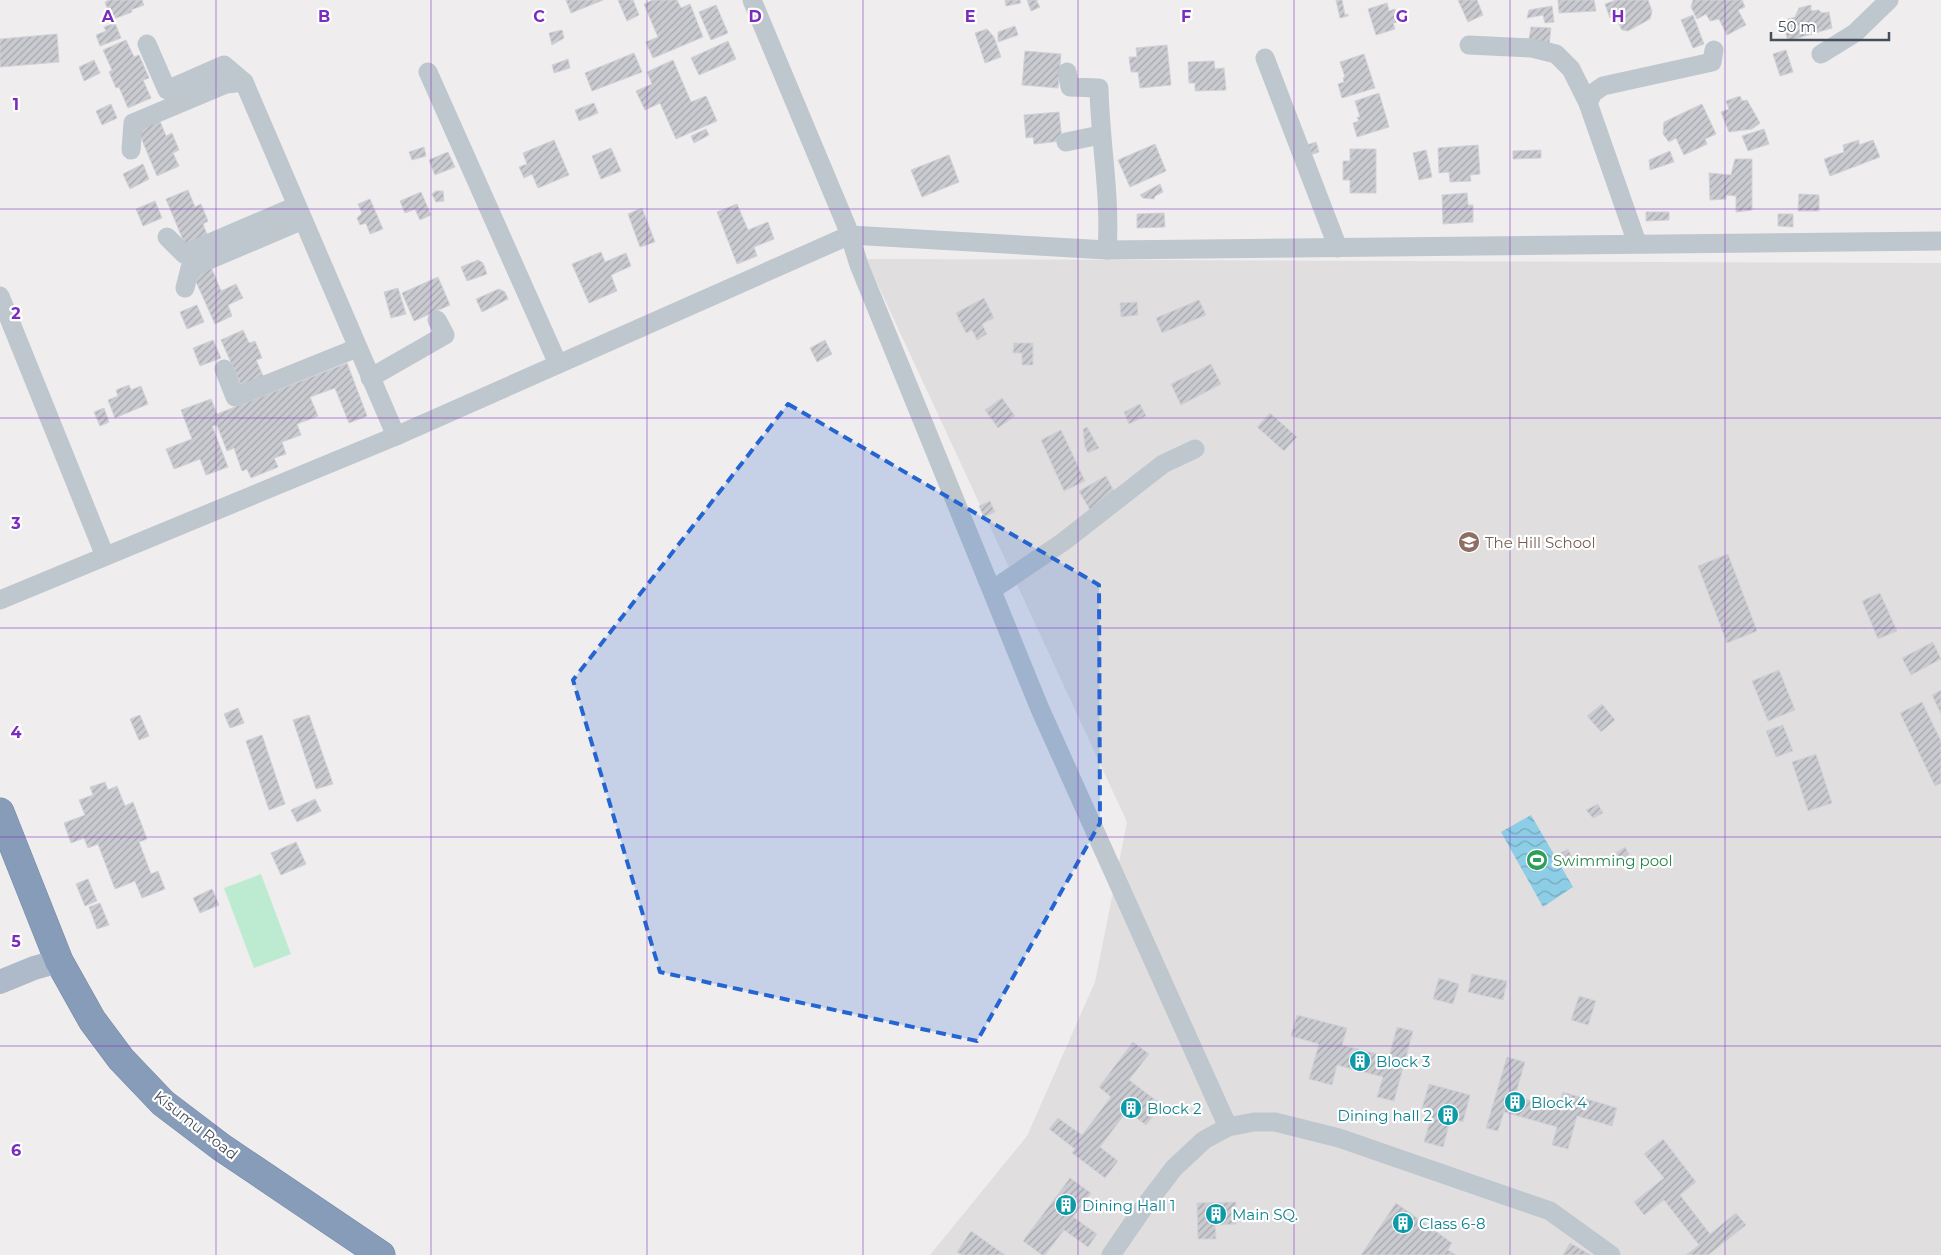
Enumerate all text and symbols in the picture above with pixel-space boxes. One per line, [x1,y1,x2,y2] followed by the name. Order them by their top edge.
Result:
[101,7,115,26] text: A
[318,7,330,26] text: B
[533,7,545,26] text: C
[748,7,762,26] text: D
[965,7,975,26] text: E
[1181,7,1191,26] text: F
[1396,7,1408,26] text: G
[1612,7,1624,26] text: H
[1771,10,1888,42] scale bar
[1778,17,1816,36] text: 50 m
[13,95,19,114] text: 1
[11,304,21,323] text: 2
[10,514,21,533] text: 3
[1457,530,1481,554] school or university icon: The Hill School
[1485,533,1596,552] place label: The Hill School
[10,723,22,742] text: 4
[1525,848,1549,872] sports icon: Swimming pool
[1553,851,1673,870] place label: Swimming pool
[11,932,21,951] text: 5
[1348,1049,1372,1073] building icon: Block 3
[1376,1052,1430,1071] place label: Block 3
[150,1086,242,1164] street label: Kisumu Road
[1503,1090,1527,1114] building icon: Block 4
[1531,1093,1587,1112] place label: Block 4
[1119,1096,1143,1120] building icon: Block 2
[1147,1099,1202,1118] place label: Block 2
[1436,1103,1460,1127] building icon: Dining hall 2
[1338,1106,1432,1125] place label: Dining hall 2
[11,1141,21,1160] text: 6
[1054,1193,1078,1217] building icon: Dining Hall 1
[1082,1196,1175,1215] place label: Dining Hall 1
[1204,1202,1228,1226] building icon: Main SQ.
[1232,1205,1298,1224] place label: Main SQ.
[1391,1211,1415,1235] building icon: Class 6-8
[1419,1214,1486,1233] place label: Class 6-8

